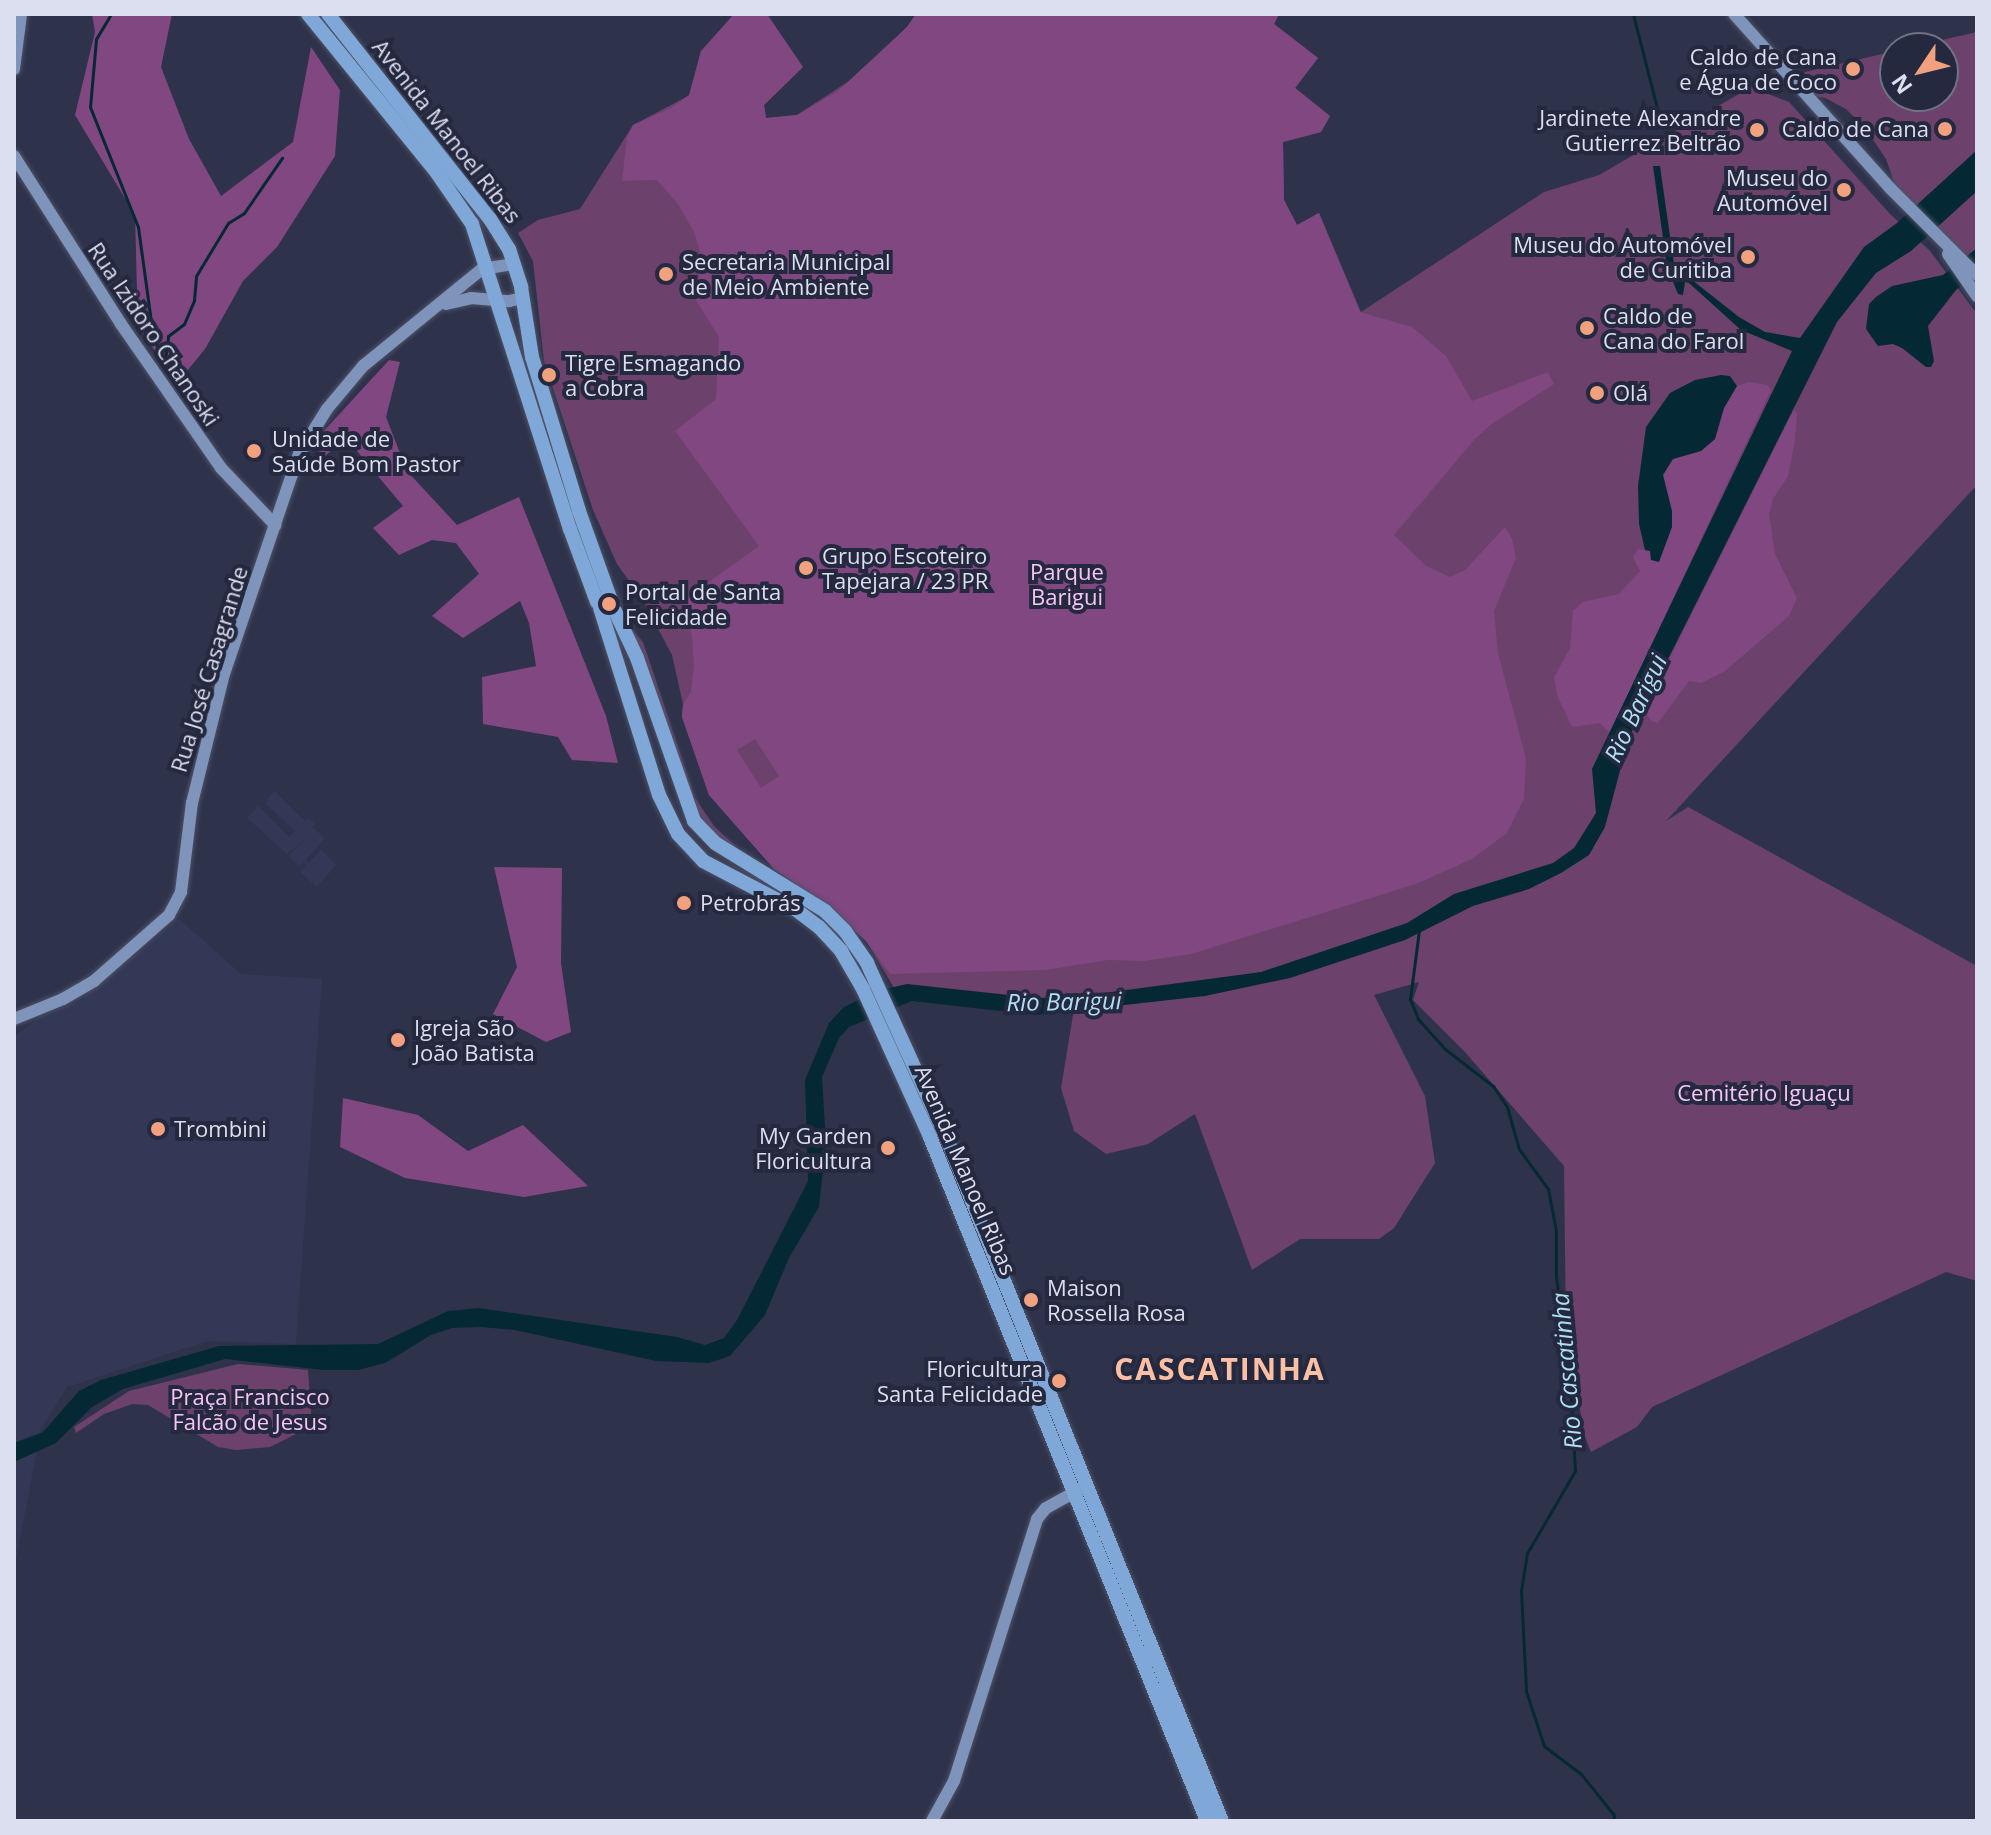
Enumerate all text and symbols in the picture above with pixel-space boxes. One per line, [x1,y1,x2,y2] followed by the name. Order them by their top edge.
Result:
[1879,32,1959,112] north arrow
[367,34,527,228] street label: Avenida Manoel Ribas
[1679,43,1837,94] place label: Caldo de Cana e Água de Coco
[1844,60,1862,78] marker: Caldo de Cana e Água de Coco
[1884,69,1918,101] text: N
[1539,104,1741,156] place label: Jardinete Alexandre Gutierrez Beltrão
[1782,116,1929,142] place label: Caldo de Cana
[1936,120,1954,138] marker: Caldo de Cana
[1748,121,1766,139] marker: Jardinete Alexandre Gutierrez Beltrão
[1717,164,1828,216] place label: Museu do Automóvel
[1835,181,1853,199] marker: Museu do Automóvel
[1513,231,1732,282] place label: Museu do Automóvel de Curitiba
[83,237,225,431] street label: Rua Izidoro Chanoski
[682,248,891,300] place label: Secretaria Municipal de Meio Ambiente
[1739,248,1757,266] marker: Museu do Automóvel de Curitiba
[657,265,675,283] marker: Secretaria Municipal de Meio Ambiente
[1603,302,1744,354] place label: Caldo de Cana do Farol
[1578,319,1596,337] marker: Caldo de Cana do Farol
[565,349,741,400] place label: Tigre Esmagando a Cobra
[540,366,558,384] marker: Tigre Esmagando a Cobra
[1613,380,1648,406] place label: Olá
[1588,384,1606,402] marker: Olá
[272,425,461,476] place label: Unidade de Saúde Bom Pastor
[243,440,265,462] marker: Unidade de Saúde Bom Pastor
[822,542,988,594] place label: Grupo Escoteiro Tapejara / 23 PR
[1030,558,1104,610] park label: Parque Barigui
[797,559,815,577] marker: Grupo Escoteiro Tapejara / 23 PR
[165,563,253,775] street label: Rua José Casagrande
[625,578,781,630] place label: Portal de Santa Felicidade
[600,595,618,613] marker: Portal de Santa Felicidade
[1598,650,1672,766] water label: Rio Barigui
[700,890,801,916] place label: Petrobrás
[675,894,693,912] marker: Petrobrás
[1006,986,1122,1016] water label: Rio Barigui
[414,1014,535,1066] place label: Igreja São João Batista
[389,1031,407,1049] marker: Igreja São João Batista
[910,1061,1022,1279] street label: Avenida Manoel Ribas
[1677,1080,1851,1106] park label: Cemitério Iguaçu
[174,1116,267,1142] place label: Trombini
[149,1120,167,1138] marker: Trombini
[755,1122,872,1174] place label: My Garden Floricultura
[879,1139,897,1157] marker: My Garden Floricultura
[1047,1274,1186,1326] place label: Maison Rossella Rosa
[1022,1291,1040,1309] marker: Maison Rossella Rosa
[1545,1291,1587,1451] water label: Rio Cascatinha
[1114,1351,1326,1387] district label: CASCATINHA
[877,1355,1043,1406] place label: Floricultura Santa Felicidade
[1050,1372,1068,1390] marker: Floricultura Santa Felicidade
[170,1383,330,1434] park label: Praça Francisco Falcão de Jesus

